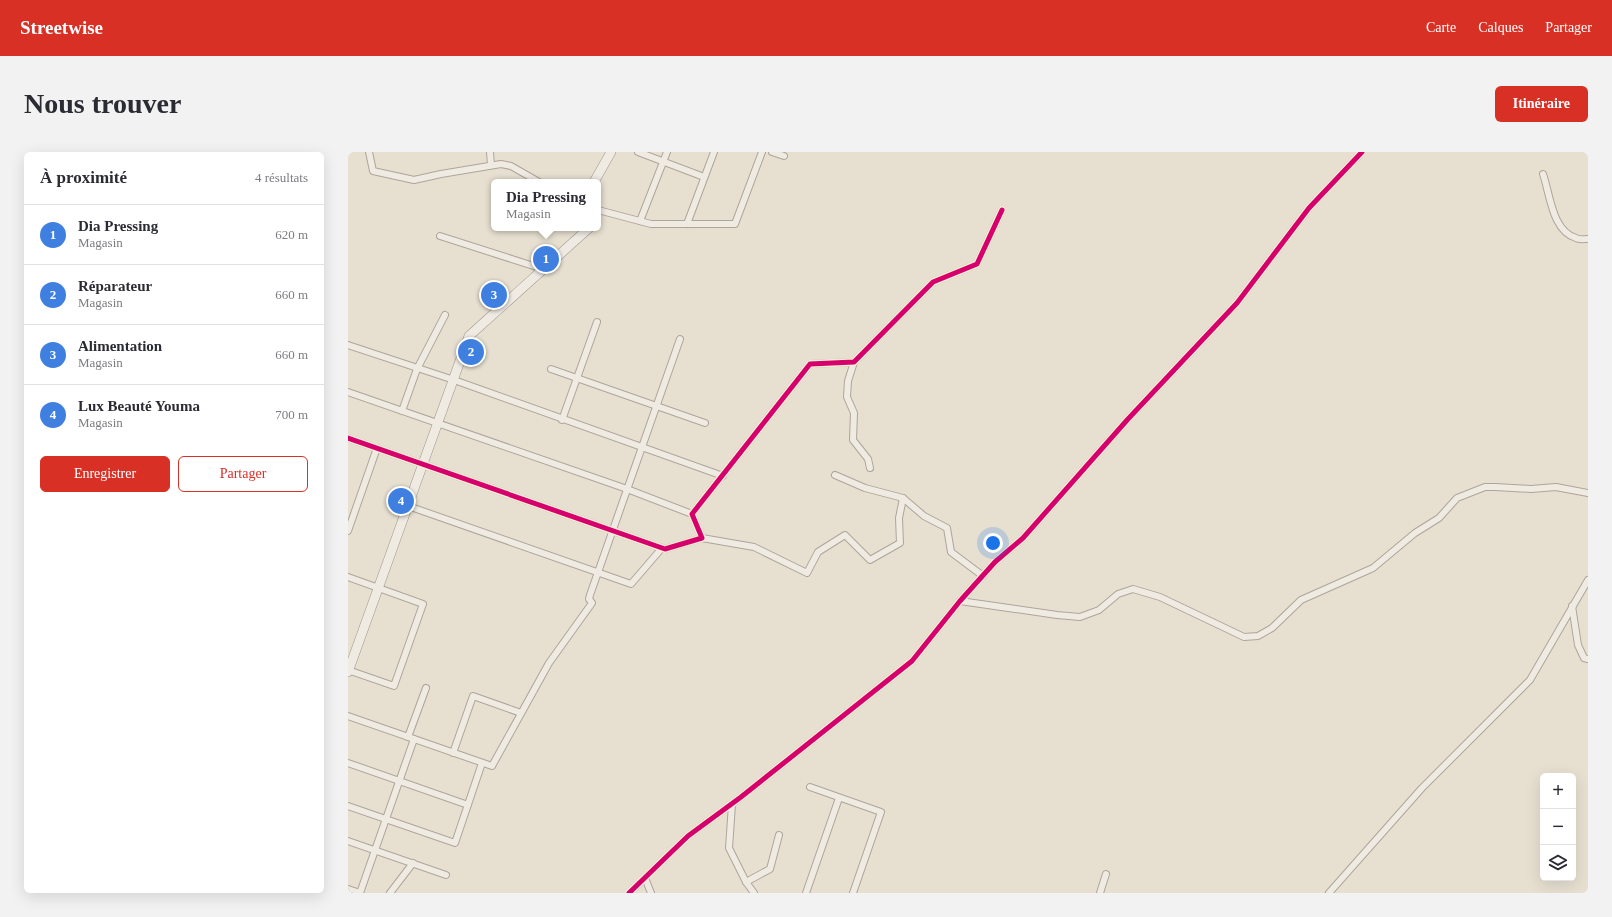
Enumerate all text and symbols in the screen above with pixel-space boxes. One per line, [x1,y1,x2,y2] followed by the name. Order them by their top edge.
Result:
[20,17,103,38] text: Streetwise
[1426,20,1456,35] text: Carte
[1478,20,1523,35] text: Calques
[1545,20,1592,35] text: Partager
[1495,86,1588,122] button: Itinéraire
[24,88,181,119] text: Nous trouver
[40,168,127,187] text: À proximité
[255,170,308,185] text: 4 résultats
[491,179,601,231] popup
[506,189,586,205] text: Dia Pressing
[506,206,551,221] text: Magasin
[78,218,158,234] text: Dia Pressing
[50,227,56,242] text: 1
[275,227,308,242] text: 620 m
[78,235,123,250] text: Magasin
[533,244,559,274] pin: 1
[78,278,152,294] text: Réparateur
[481,280,507,310] pin: 3
[50,287,56,302] text: 2
[275,287,308,302] text: 660 m
[78,295,123,310] text: Magasin
[458,337,484,367] pin: 2
[78,338,162,354] text: Alimentation
[50,347,56,362] text: 3
[275,347,308,362] text: 660 m
[78,355,123,370] text: Magasin
[78,398,200,414] text: Lux Beauté Youma
[50,407,56,422] text: 4
[275,407,308,422] text: 700 m
[78,415,123,430] text: Magasin
[40,456,170,492] button: Enregistrer
[178,456,308,492] button: Partager
[388,486,414,516] pin: 4
[983,533,1003,553] your location
[1540,773,1576,881] map controls
[1540,773,1576,809] button: +
[1540,809,1576,845] button: −
[1540,845,1576,881] button: layers

